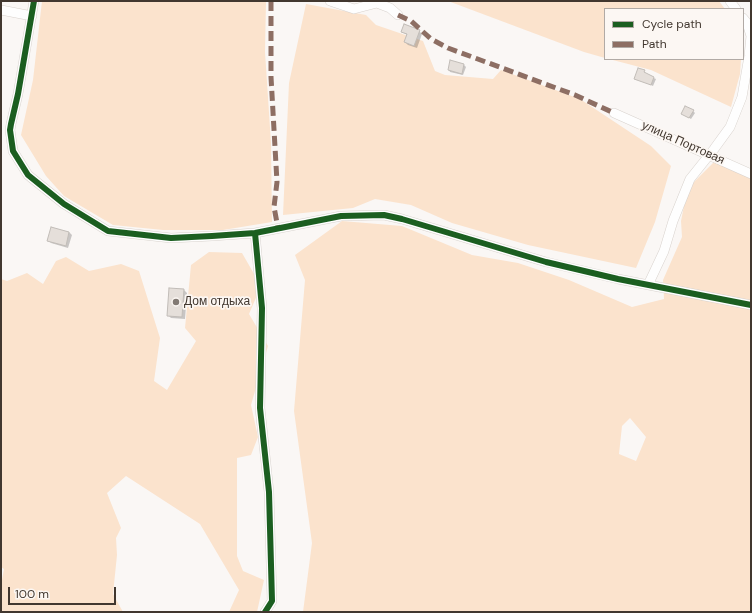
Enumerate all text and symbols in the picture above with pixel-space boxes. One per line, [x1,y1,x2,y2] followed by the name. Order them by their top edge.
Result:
[604,8,744,60] legend
[642,16,702,32] text: Cycle path
[642,36,667,52] text: Path
[639,118,727,168] street label: улица Портовая
[184,295,250,309] place label: Дом отдыха
[171,297,181,307] marker: Дом отдыха
[10,579,118,605] scale bar
[15,586,49,602] text: 100 m

